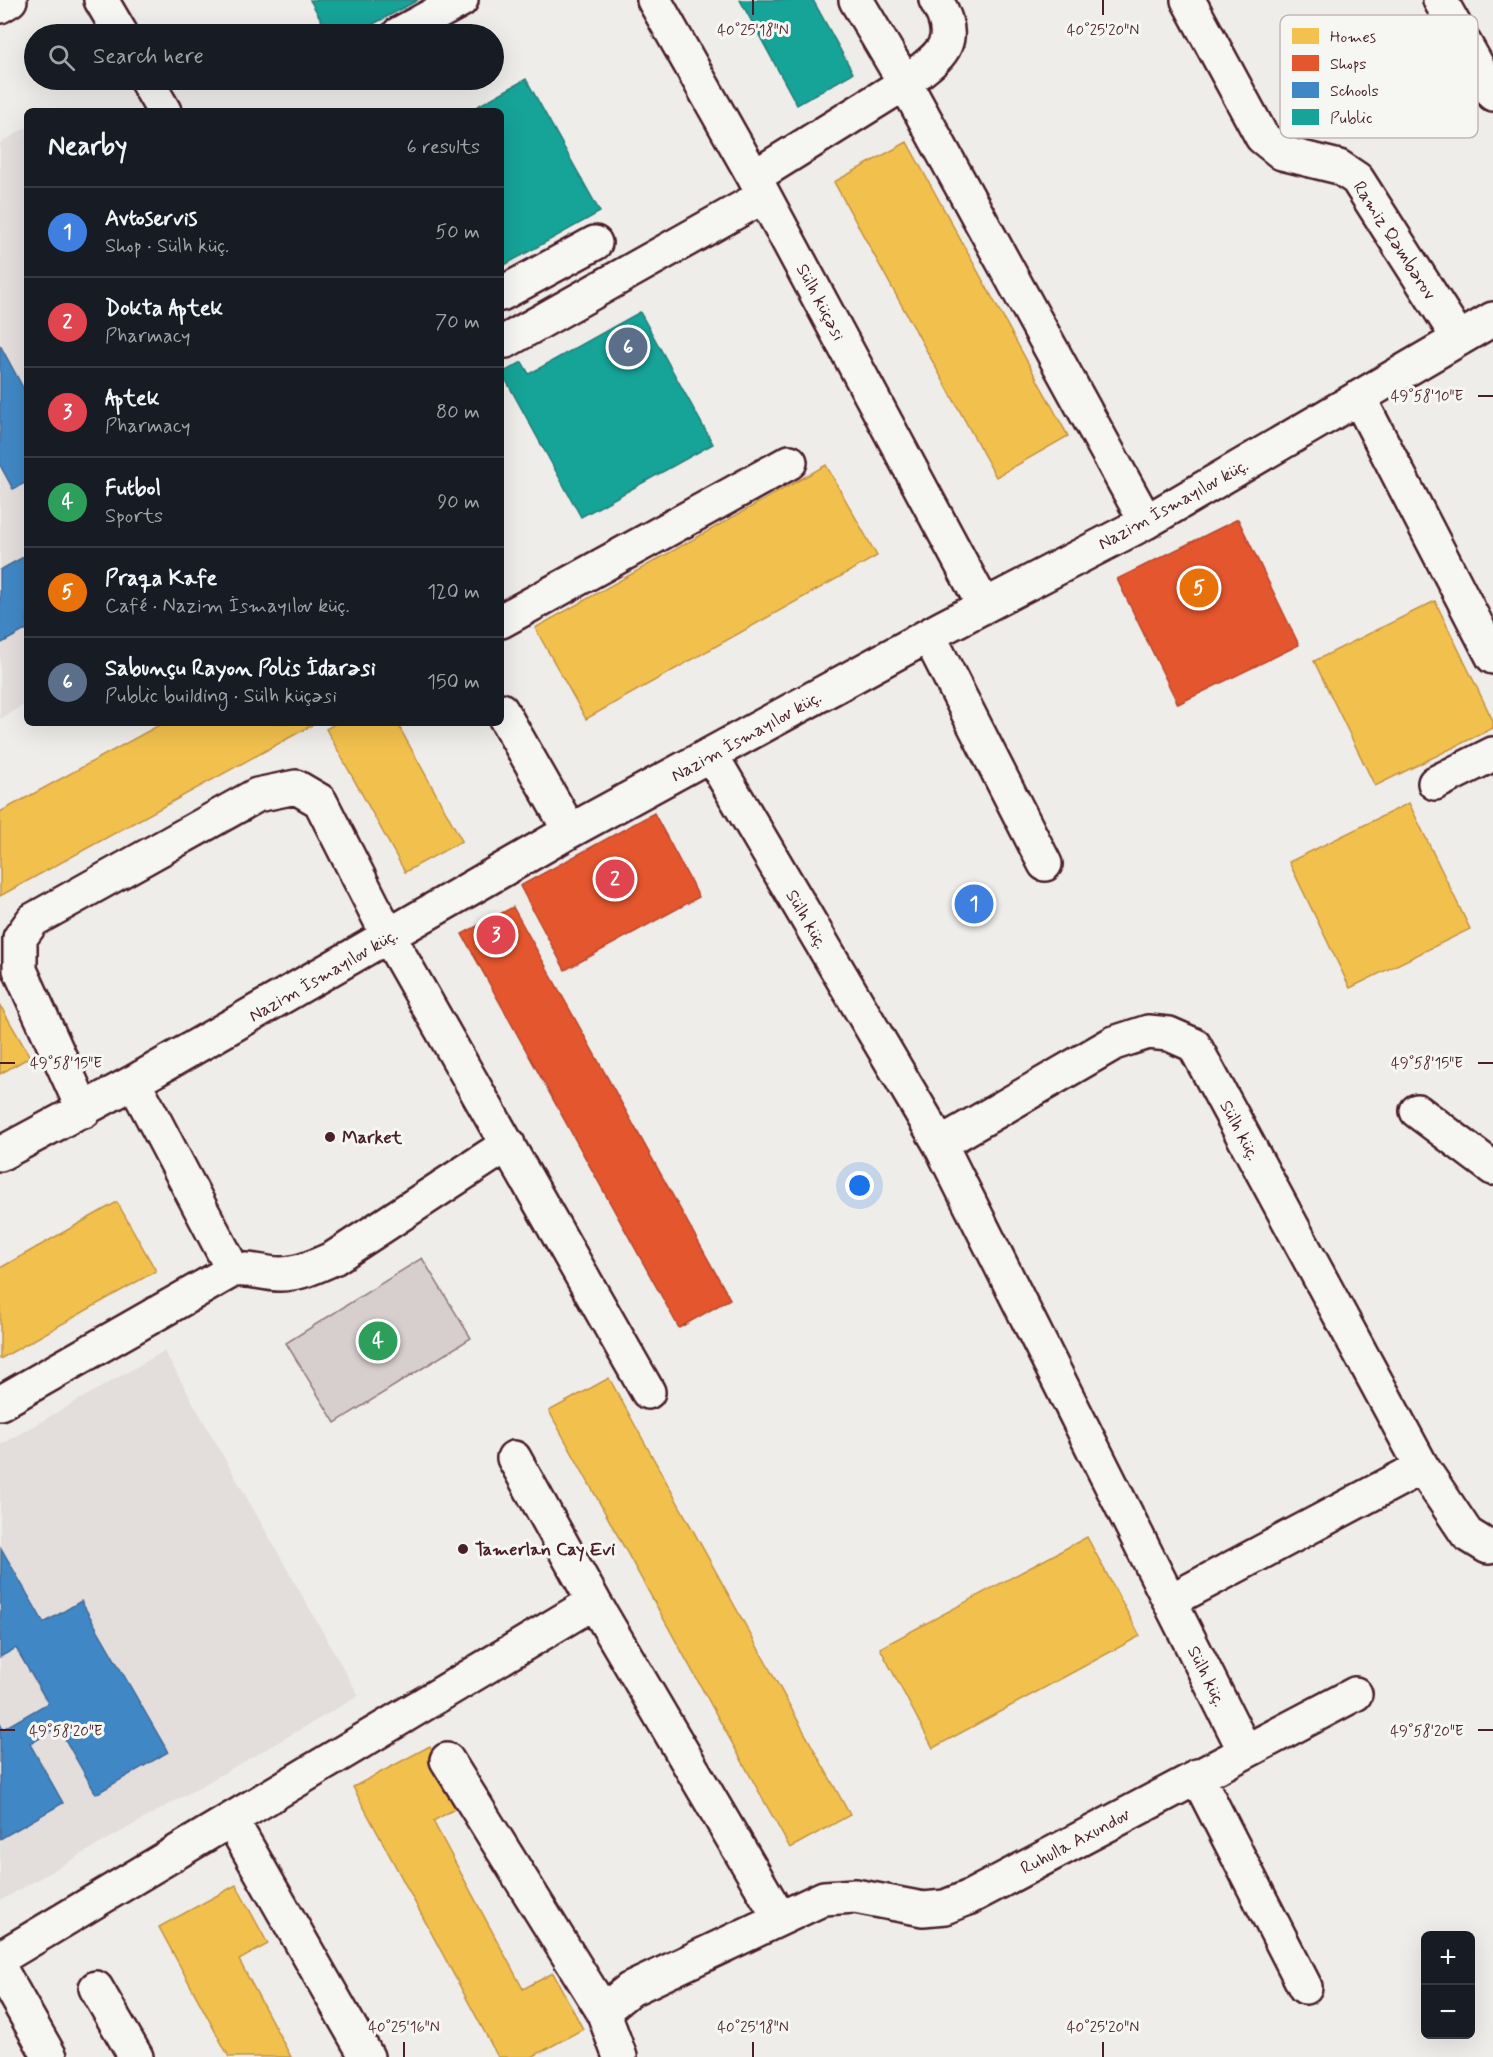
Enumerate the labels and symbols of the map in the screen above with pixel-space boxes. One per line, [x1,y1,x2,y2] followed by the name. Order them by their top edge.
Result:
[1280,15,1478,138] legend
[717,21,789,41] text: 40°25'18"N
[1067,21,1139,41] text: 40°25'20"N
[1330,27,1376,48] text: Homes
[1330,54,1367,75] text: Shops
[1330,81,1379,102] text: Schools
[1330,108,1373,129] text: Public
[1347,177,1441,304] street label: Ramiz Qəmbərov
[790,260,850,345] street label: Sülh küçəsi
[608,324,648,370] pin: 6
[1391,387,1464,407] text: 49°58'10"E
[1094,454,1253,556] street label: Nazim İsmayılov küç.
[1180,566,1218,610] pin: 5
[667,686,826,788] street label: Nazim İsmayılov küç.
[596,856,634,902] pin: 2
[954,882,994,926] pin: 1
[780,885,833,954] street label: Sülh küç.
[476,912,516,958] pin: 3
[245,923,402,1028] street label: Nazim İsmayılov küç.
[30,1054,102,1074] text: 49°58'15"E
[1391,1054,1463,1074] text: 49°58'15"E
[1213,1096,1265,1165] street label: Sülh küç.
[342,1126,403,1150] place label: Market
[323,1130,337,1144] marker: Market
[845,1171,874,1200] your location
[358,1318,398,1364] pin: 4
[475,1538,615,1562] place label: Tamerlan Cay Evi
[456,1542,470,1556] marker: Tamerlan Cay Evi
[1181,1642,1231,1711] street label: Sülh küç.
[29,1722,103,1742] text: 49°58'20"E
[1390,1722,1464,1742] text: 49°58'20"E
[1017,1803,1134,1881] street label: Ruhulla Axundov
[368,2018,440,2038] text: 40°25'16"N
[717,2018,789,2038] text: 40°25'18"N
[1067,2018,1139,2038] text: 40°25'20"N

